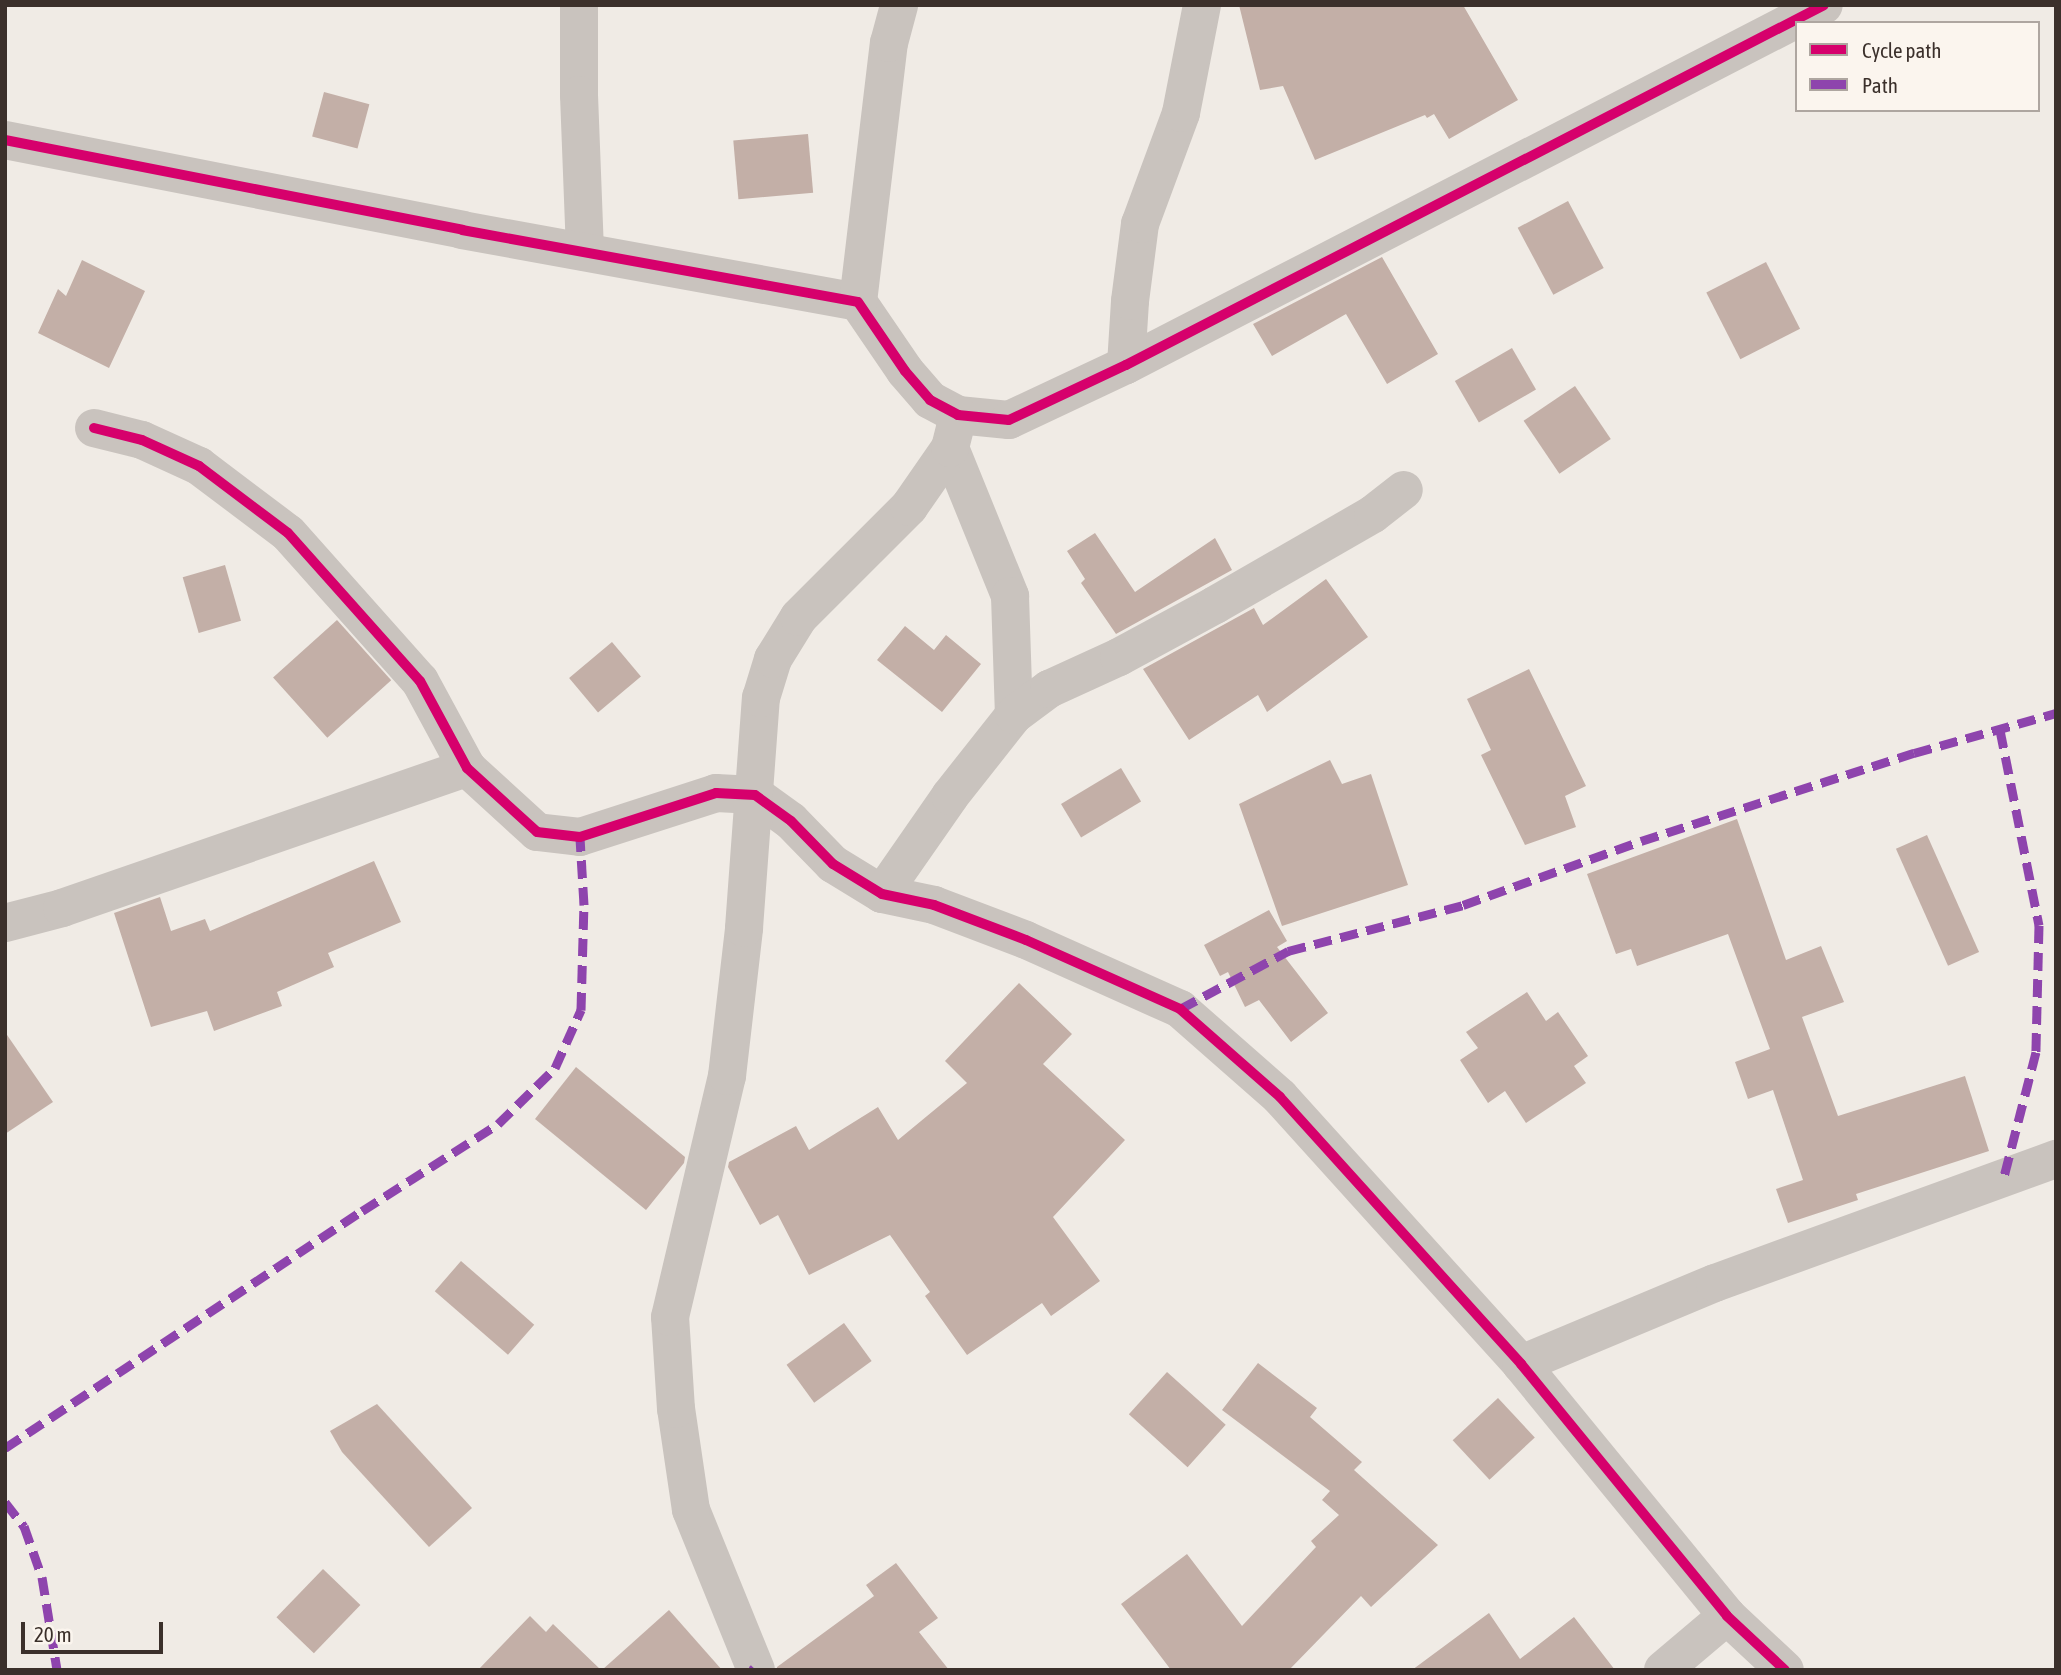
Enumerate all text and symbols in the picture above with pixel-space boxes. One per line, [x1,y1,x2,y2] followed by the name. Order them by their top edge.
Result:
[1795,21,2040,112] legend
[1862,38,1941,62] text: Cycle path
[1862,73,1898,97] text: Path
[24,1608,166,1652] scale bar
[34,1622,72,1646] text: 20 m

